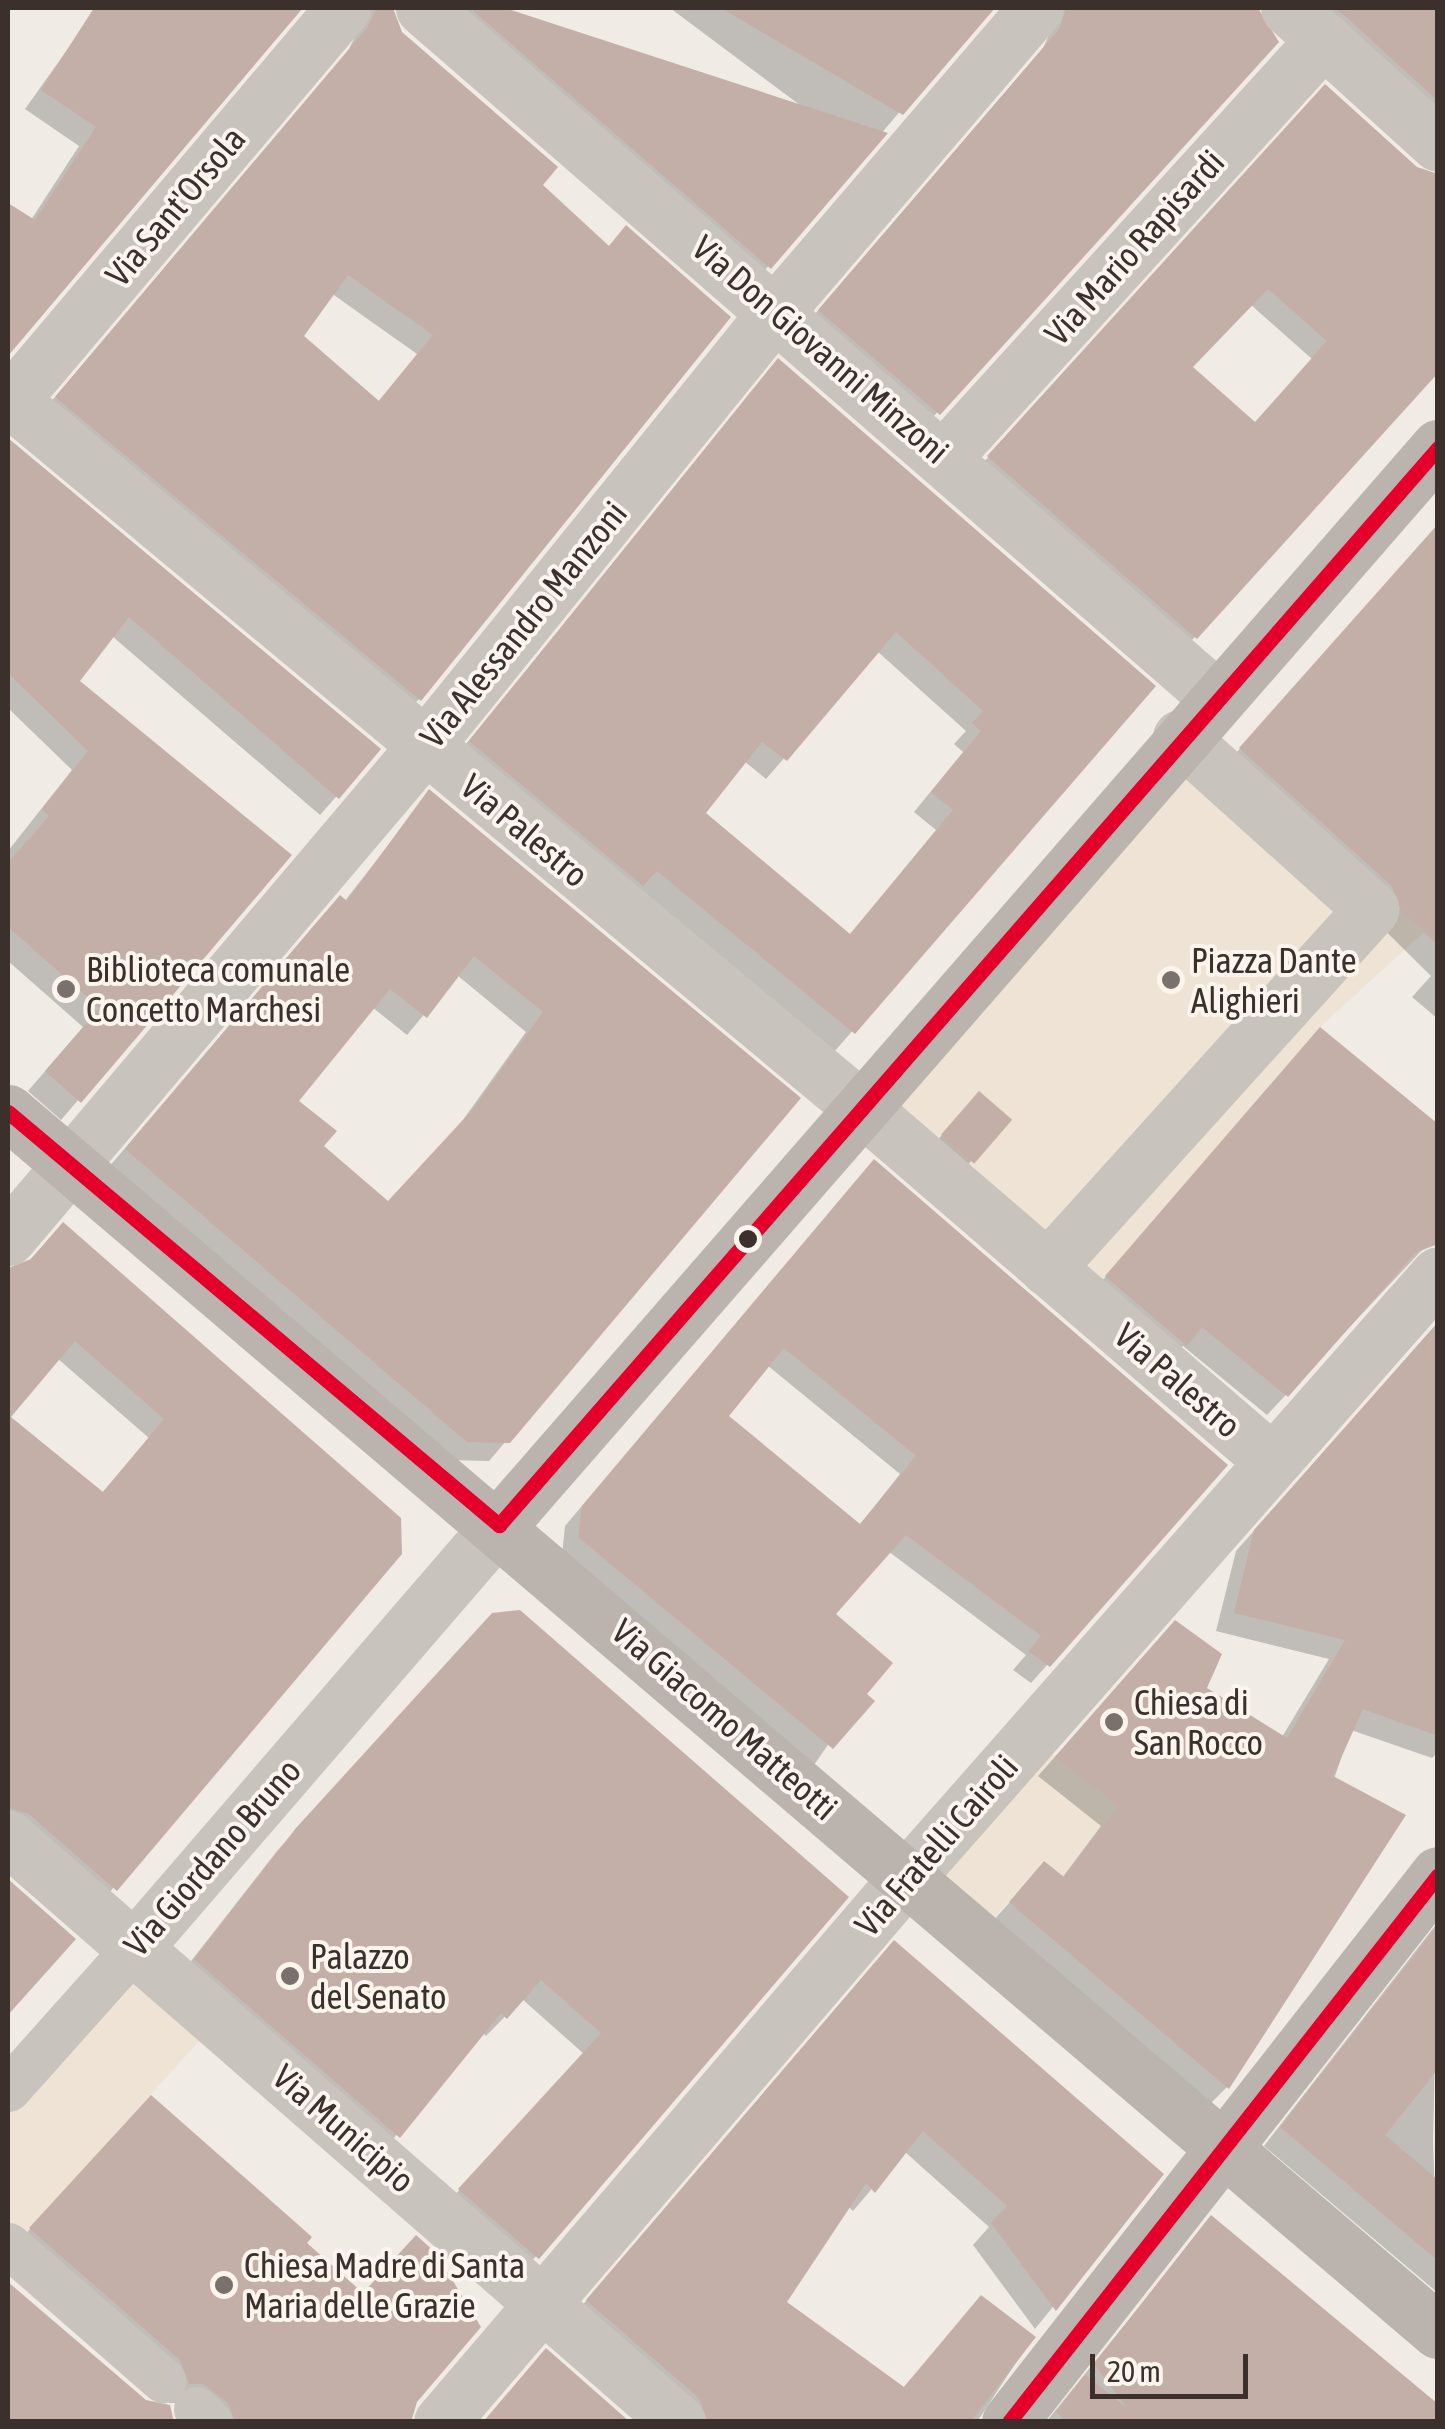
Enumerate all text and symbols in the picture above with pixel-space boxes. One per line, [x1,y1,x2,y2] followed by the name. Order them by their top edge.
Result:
[96,118,254,294] street label: Via Sant'Orsola
[1036,141,1232,353] street label: Via Mario Rapisardi
[684,226,958,472] street label: Via Don Giovanni Minzoni
[411,492,635,756] street label: Via Alessandro Manzoni
[453,765,597,895] street label: Via Palestro
[1191,939,1357,1021] place label: Piazza Dante Alighieri
[86,948,350,1030] place label: Biblioteca comunale Concetto Marchesi
[1160,969,1182,991] marker: Piazza Dante Alighieri
[55,978,77,1000] marker: Biblioteca comunale Concetto Marchesi
[738,1229,758,1249] unlabelled marker
[1106,1314,1250,1446] street label: Via Palestro
[604,1610,846,1828] street label: Via Giacomo Matteotti
[1134,1681,1263,1763] place label: Chiesa di San Rocco
[1103,1711,1125,1733] marker: Chiesa di San Rocco
[846,1746,1026,1944] street label: Via Fratelli Cairoli
[115,1750,309,1964] street label: Via Giordano Bruno
[310,1935,447,2017] place label: Palazzo del Senato
[279,1965,301,1987] marker: Palazzo del Senato
[265,2055,423,2201] street label: Via Municipio
[244,2244,525,2326] place label: Chiesa Madre di Santa Maria delle Grazie
[213,2274,235,2296] marker: Chiesa Madre di Santa Maria delle Grazie
[1095,2334,1252,2396] scale bar
[1107,2354,1161,2388] text: 20 m

